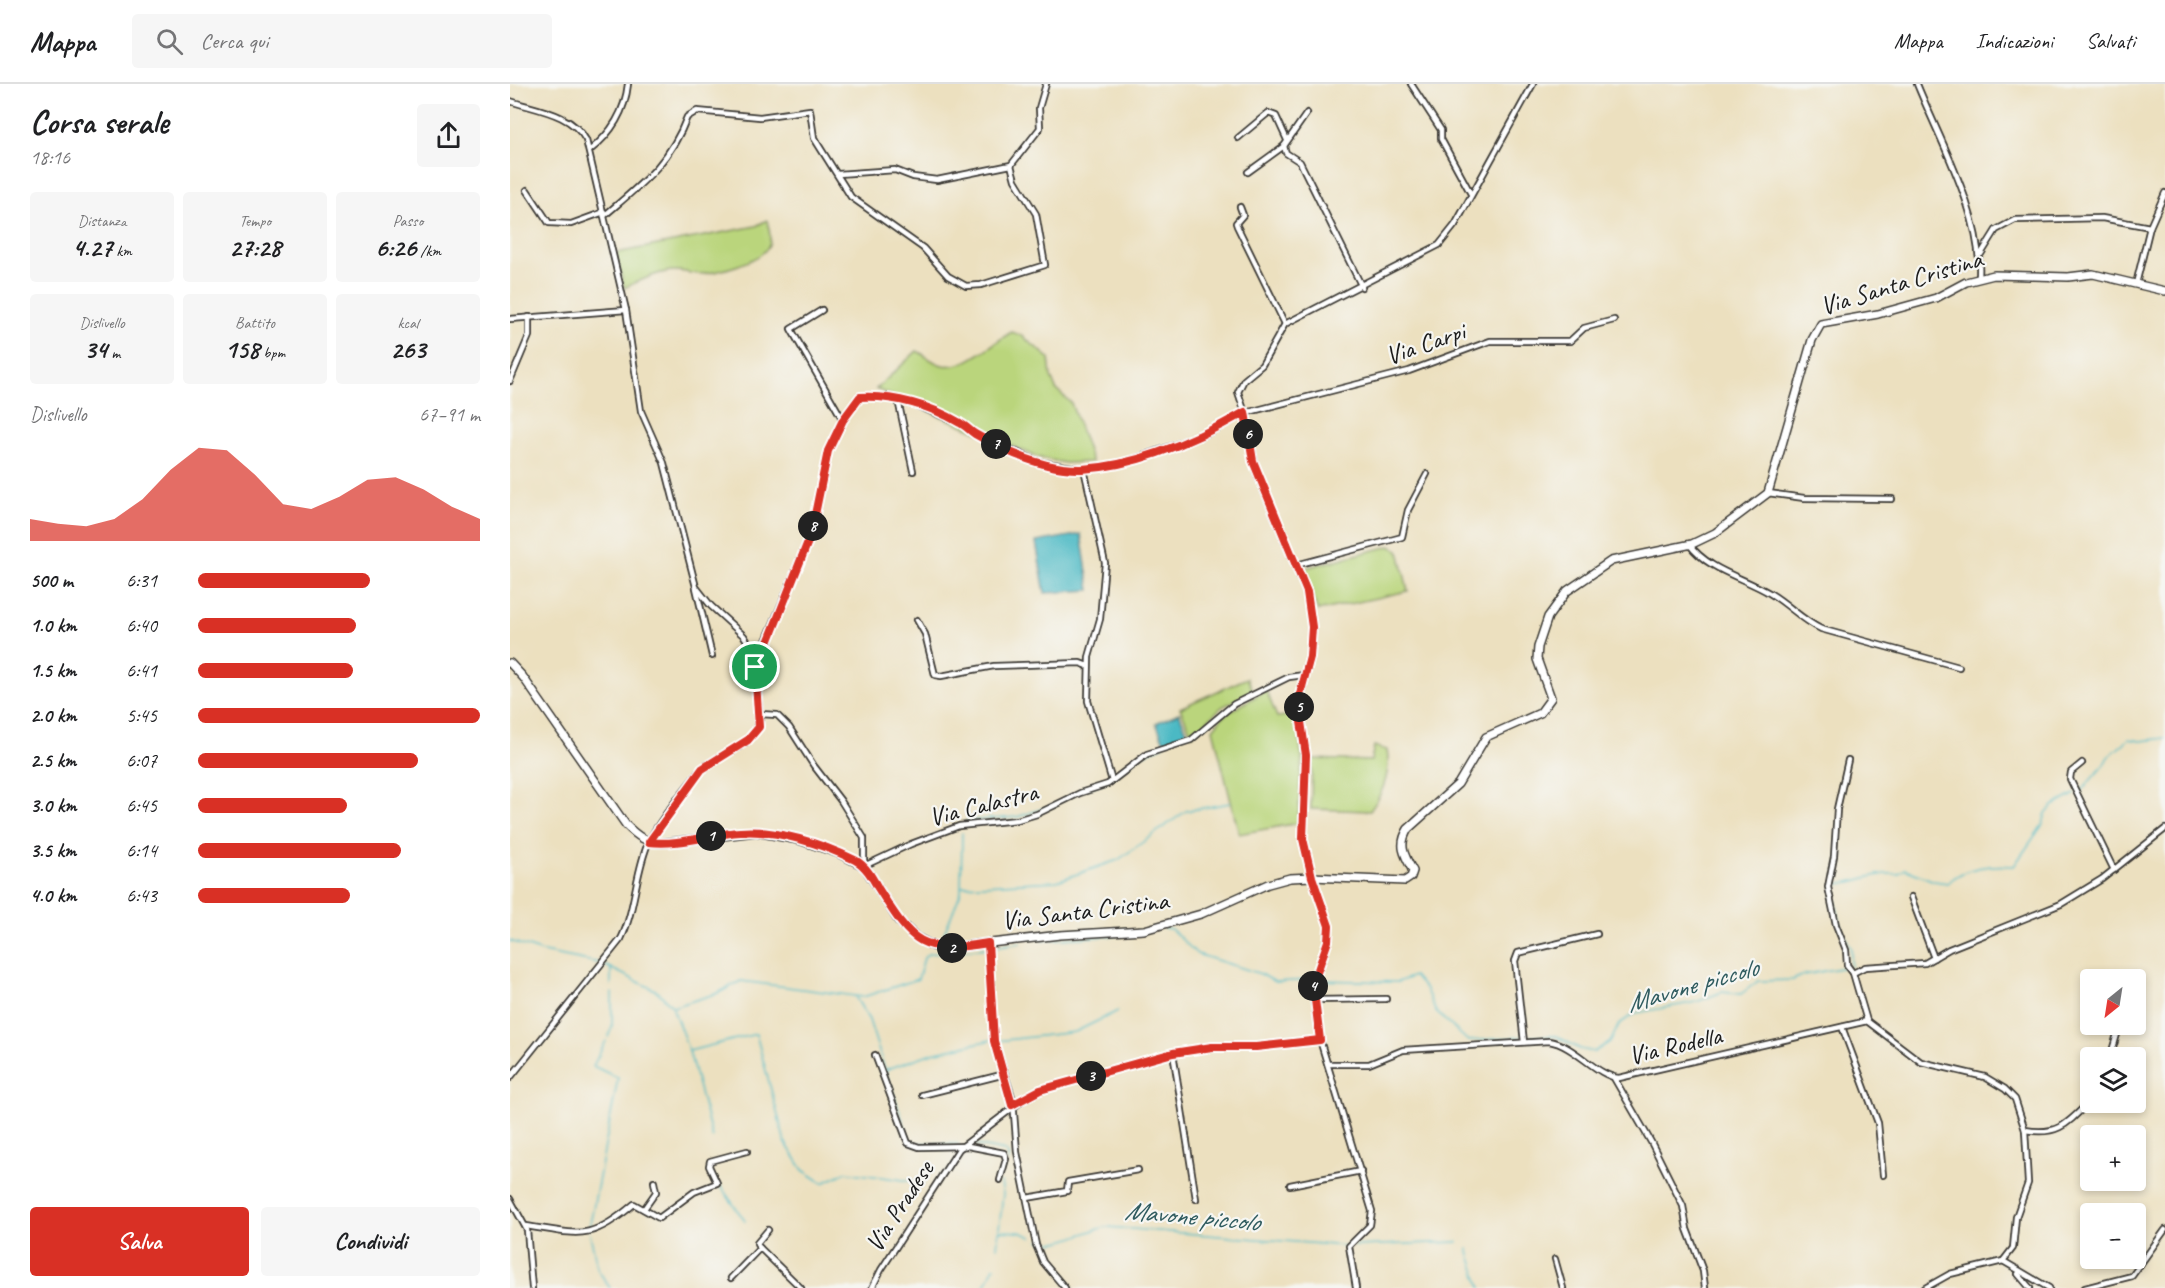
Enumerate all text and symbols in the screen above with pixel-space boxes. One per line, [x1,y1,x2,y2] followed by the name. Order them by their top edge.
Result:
[132,14,552,68] search box
[30,24,96,59] text: Mappa
[153,25,186,58] icon: search
[201,27,268,55] text: Cerca qui
[1894,28,1943,54] text: Mappa
[1976,28,2053,54] text: Indicazioni
[2086,28,2135,54] text: Salvati
[30,101,169,143] text: Corsa serale
[417,104,480,167] button: share
[30,145,70,170] text: 18:16
[78,211,126,231] text: Distanza
[239,211,271,231] text: Tempo
[393,211,423,231] text: Passo
[72,231,112,264] text: 4.27
[229,231,281,264] text: 27:28
[375,231,416,264] text: 6:26
[112,241,132,261] text: km
[416,241,441,261] text: /km
[1816,242,1988,323] street label: Via Santa Cristina
[79,313,125,333] text: Dislivello
[235,313,275,333] text: Battito
[397,313,419,333] text: kcal
[1381,314,1472,372] street label: Via Carpi
[84,333,107,366] text: 34
[225,333,259,366] text: 158
[390,333,426,366] text: 263
[107,343,120,363] text: m
[259,343,285,363] text: bpm
[30,402,86,427] text: Dislivello
[419,402,480,427] text: 67–91 m
[1233,419,1263,449] pin: 6
[1244,424,1252,444] text: 6
[981,429,1011,459] pin: 7
[992,434,1000,454] text: 7
[798,511,828,541] pin: 8
[809,516,817,536] text: 8
[30,568,73,593] text: 500 m
[126,568,157,593] text: 6:31
[30,613,77,638] text: 1.0 km
[126,613,157,638] text: 6:40
[729,641,780,692] pin
[738,650,771,683] icon: arrive
[30,658,76,683] text: 1.5 km
[126,658,157,683] text: 6:41
[1284,692,1314,722] pin: 5
[1296,697,1302,717] text: 5
[30,703,77,728] text: 2.0 km
[126,703,157,728] text: 5:45
[30,748,76,773] text: 2.5 km
[126,748,157,773] text: 6:07
[926,775,1042,834] street label: Via Calastra
[30,793,77,818] text: 3.0 km
[126,793,157,818] text: 6:45
[696,821,726,851] pin: 1
[707,826,715,846] text: 1
[30,838,76,863] text: 3.5 km
[126,838,157,863] text: 6:14
[30,883,77,908] text: 4.0 km
[126,883,157,908] text: 6:43
[1000,884,1172,937] street label: Via Santa Cristina
[937,933,967,963] pin: 2
[948,938,956,958] text: 2
[1623,949,1765,1020] water label: Mavone piccolo
[2080,969,2146,1035] north arrow
[2080,969,2146,1269] map controls
[1298,971,1328,1001] pin: 4
[1309,976,1317,996] text: 4
[1625,1018,1726,1072] street label: Via Rodella
[2080,1047,2146,1113] button: layers
[1076,1061,1106,1091] pin: 3
[1087,1066,1095,1086] text: 3
[2080,1125,2146,1191] button: +
[858,1153,942,1258] street label: Via Pradese
[1123,1193,1264,1239] water label: Mavone piccolo
[2080,1203,2146,1269] button: −
[30,1207,249,1276] button: Salva
[261,1207,480,1276] button: Condividi

